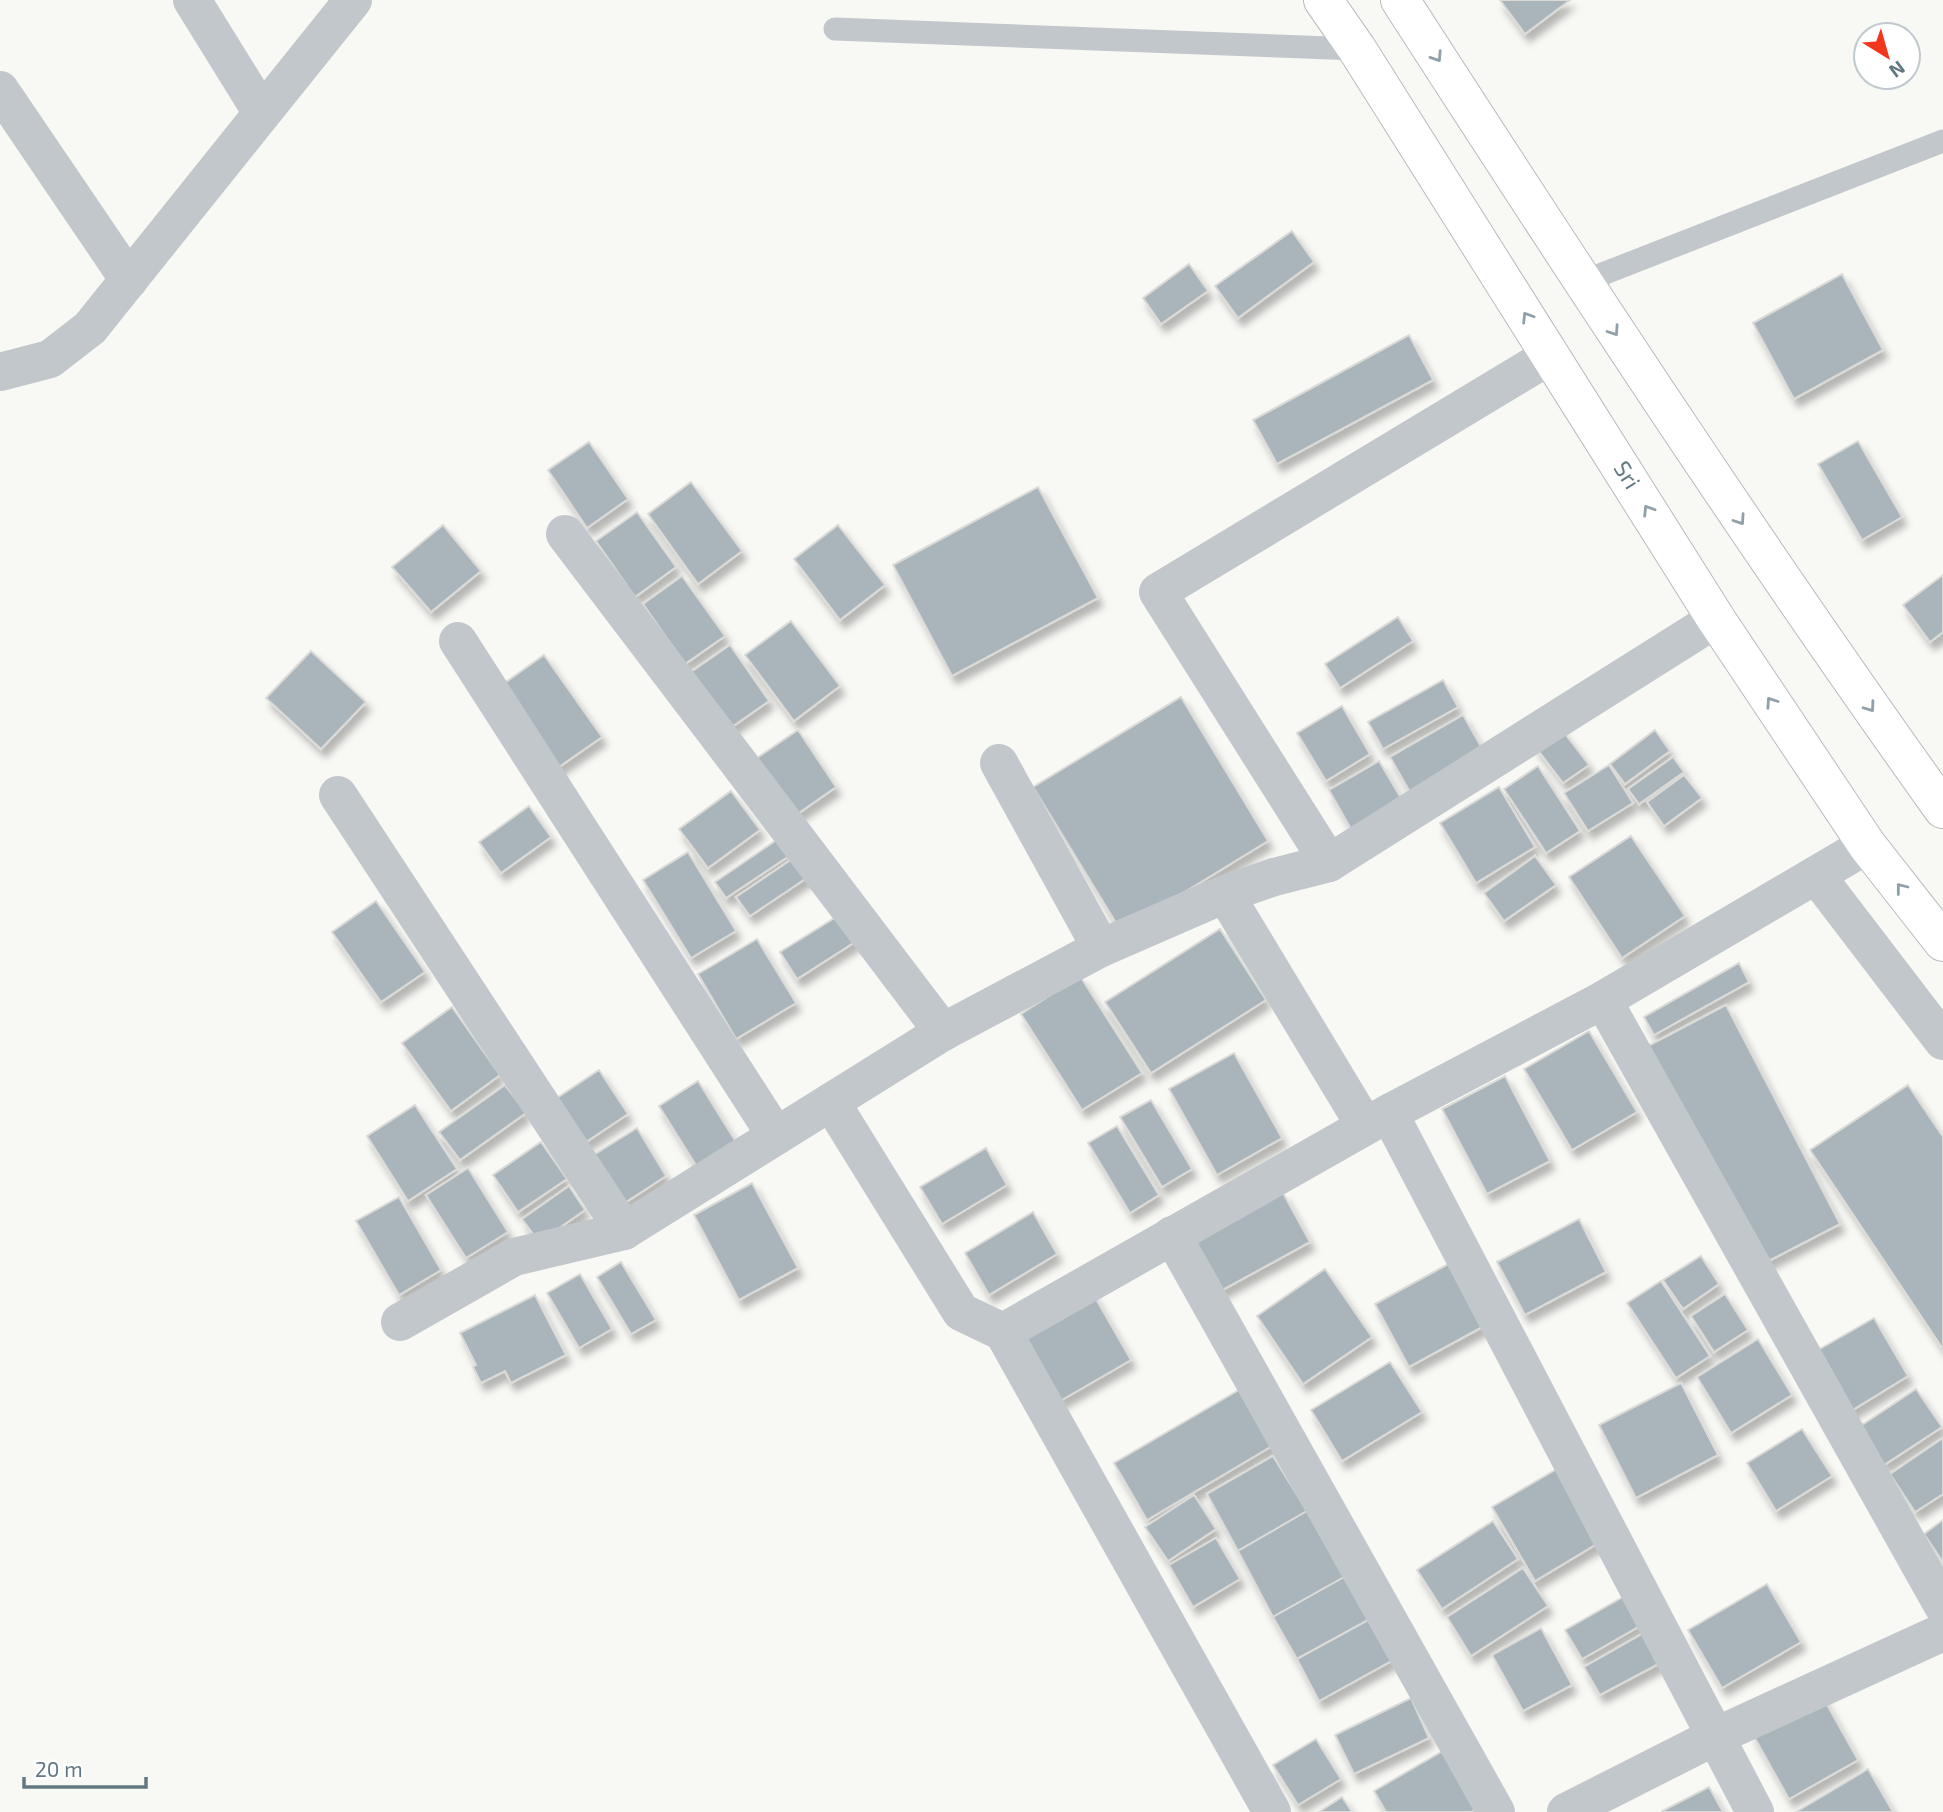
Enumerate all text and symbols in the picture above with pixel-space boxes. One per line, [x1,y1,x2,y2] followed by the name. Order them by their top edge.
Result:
[1852,21,1922,91] north arrow
[1429,50,1442,63] one-way arrow
[1885,57,1910,83] text: N
[1523,312,1536,325] one-way arrow
[1606,323,1619,336] one-way arrow
[1609,455,1647,494] street label: Sri
[1644,505,1657,518] one-way arrow
[1732,512,1745,525] one-way arrow
[1766,696,1779,709] one-way arrow
[1862,699,1874,712] one-way arrow
[1896,884,1909,896] one-way arrow
[24,1745,147,1789] scale bar
[35,1756,83,1781] text: 20 m

